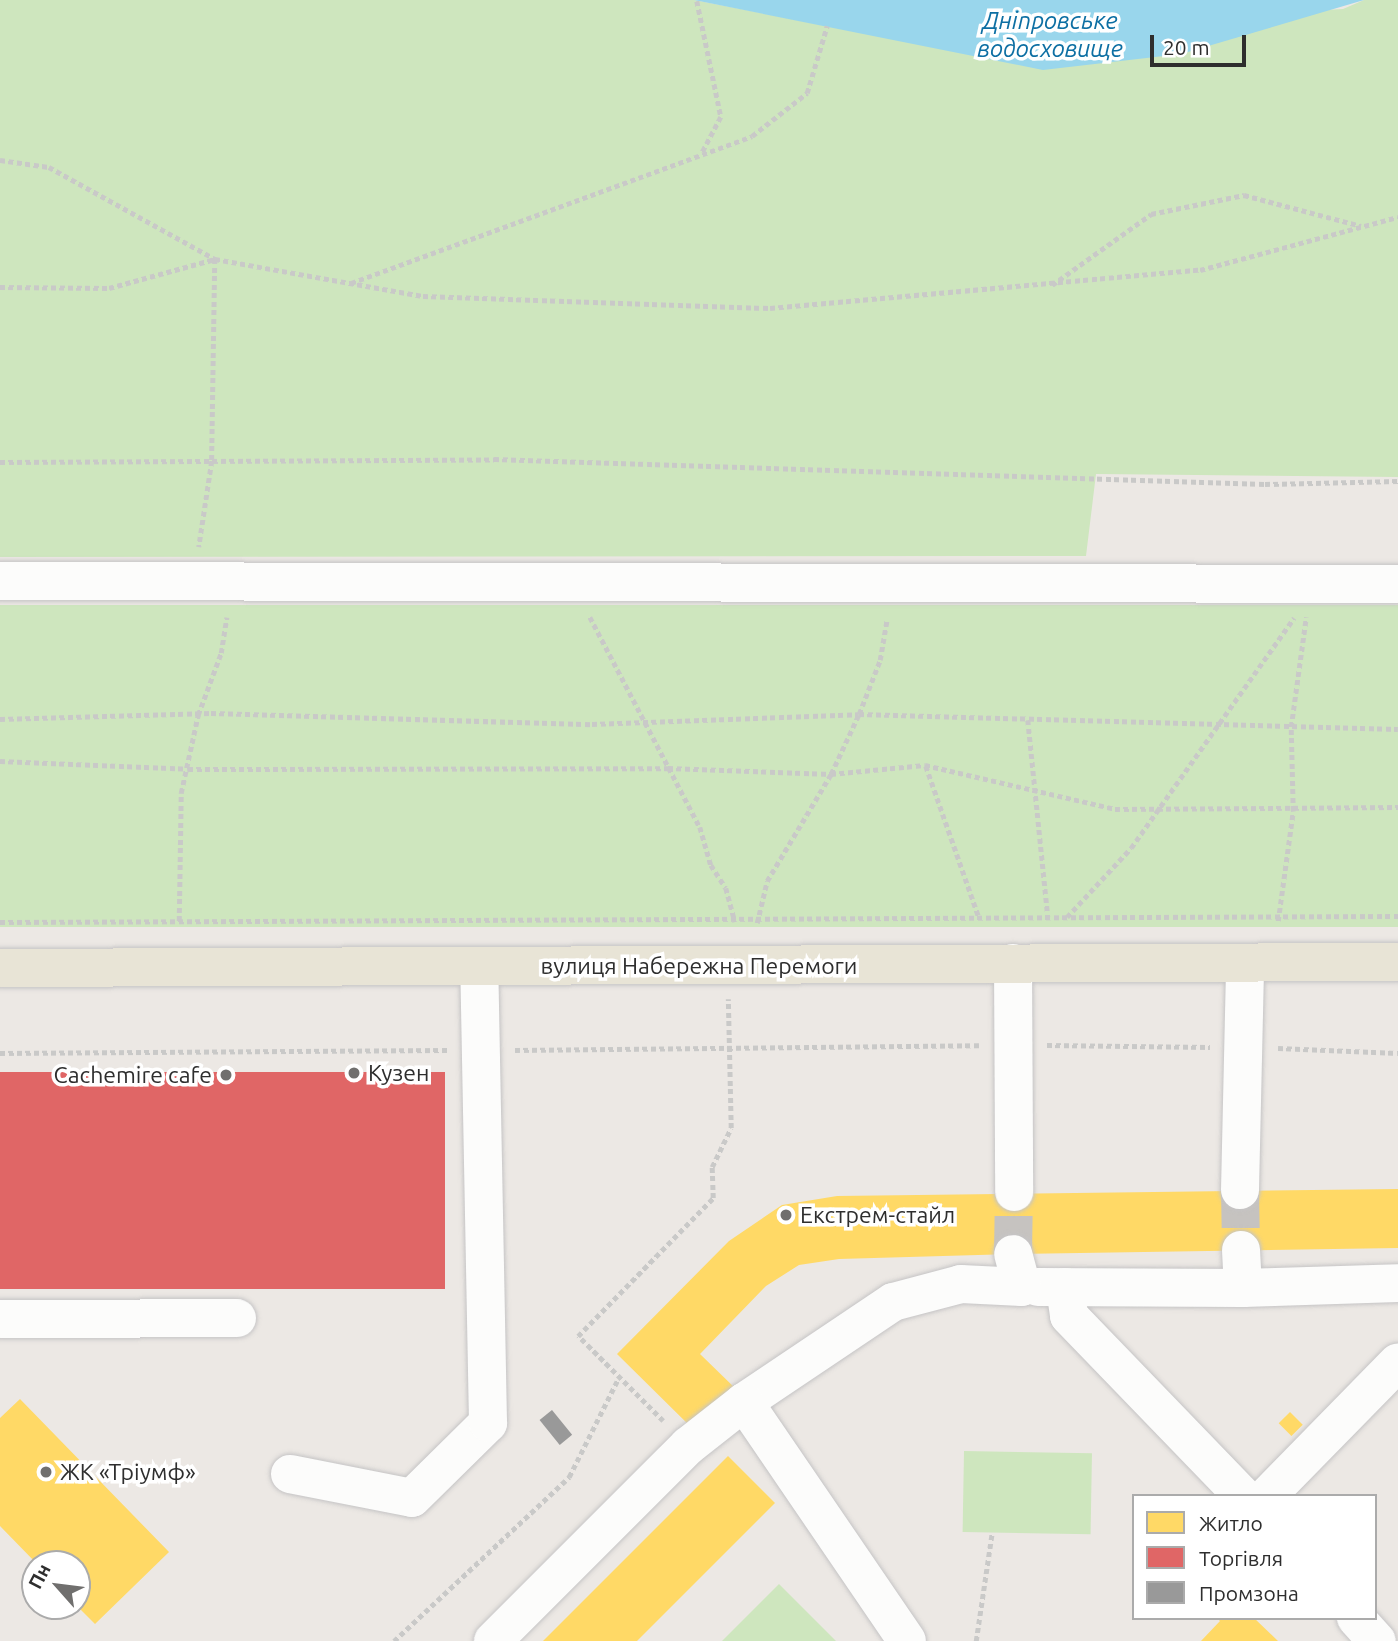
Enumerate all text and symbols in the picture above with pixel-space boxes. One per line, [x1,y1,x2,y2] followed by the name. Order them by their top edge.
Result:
[977,7,1123,63] water label: Дніпровське водосховище
[1153,21,1249,65] scale bar
[1163,35,1210,59] text: 20 m
[541,952,857,980] street label: вулиця Набережна Перемоги
[368,1059,429,1087] place label: Кузен
[54,1061,212,1089] place label: Cachemire cafe
[346,1065,362,1081] marker: Кузен
[218,1067,234,1083] marker: Cachemire cafe
[800,1201,955,1229] place label: Екстрем-стайл
[778,1207,794,1223] marker: Екстрем-стайл
[60,1458,196,1486] place label: ЖК «Тріумф»
[38,1464,54,1480] marker: ЖК «Тріумф»
[1132,1494,1377,1620] legend
[1199,1511,1263,1535] text: Житло
[1199,1546,1283,1570] text: Торгівля
[21,1550,91,1620] north arrow
[24,1560,55,1592] text: Пн
[1199,1581,1299,1605] text: Промзона

